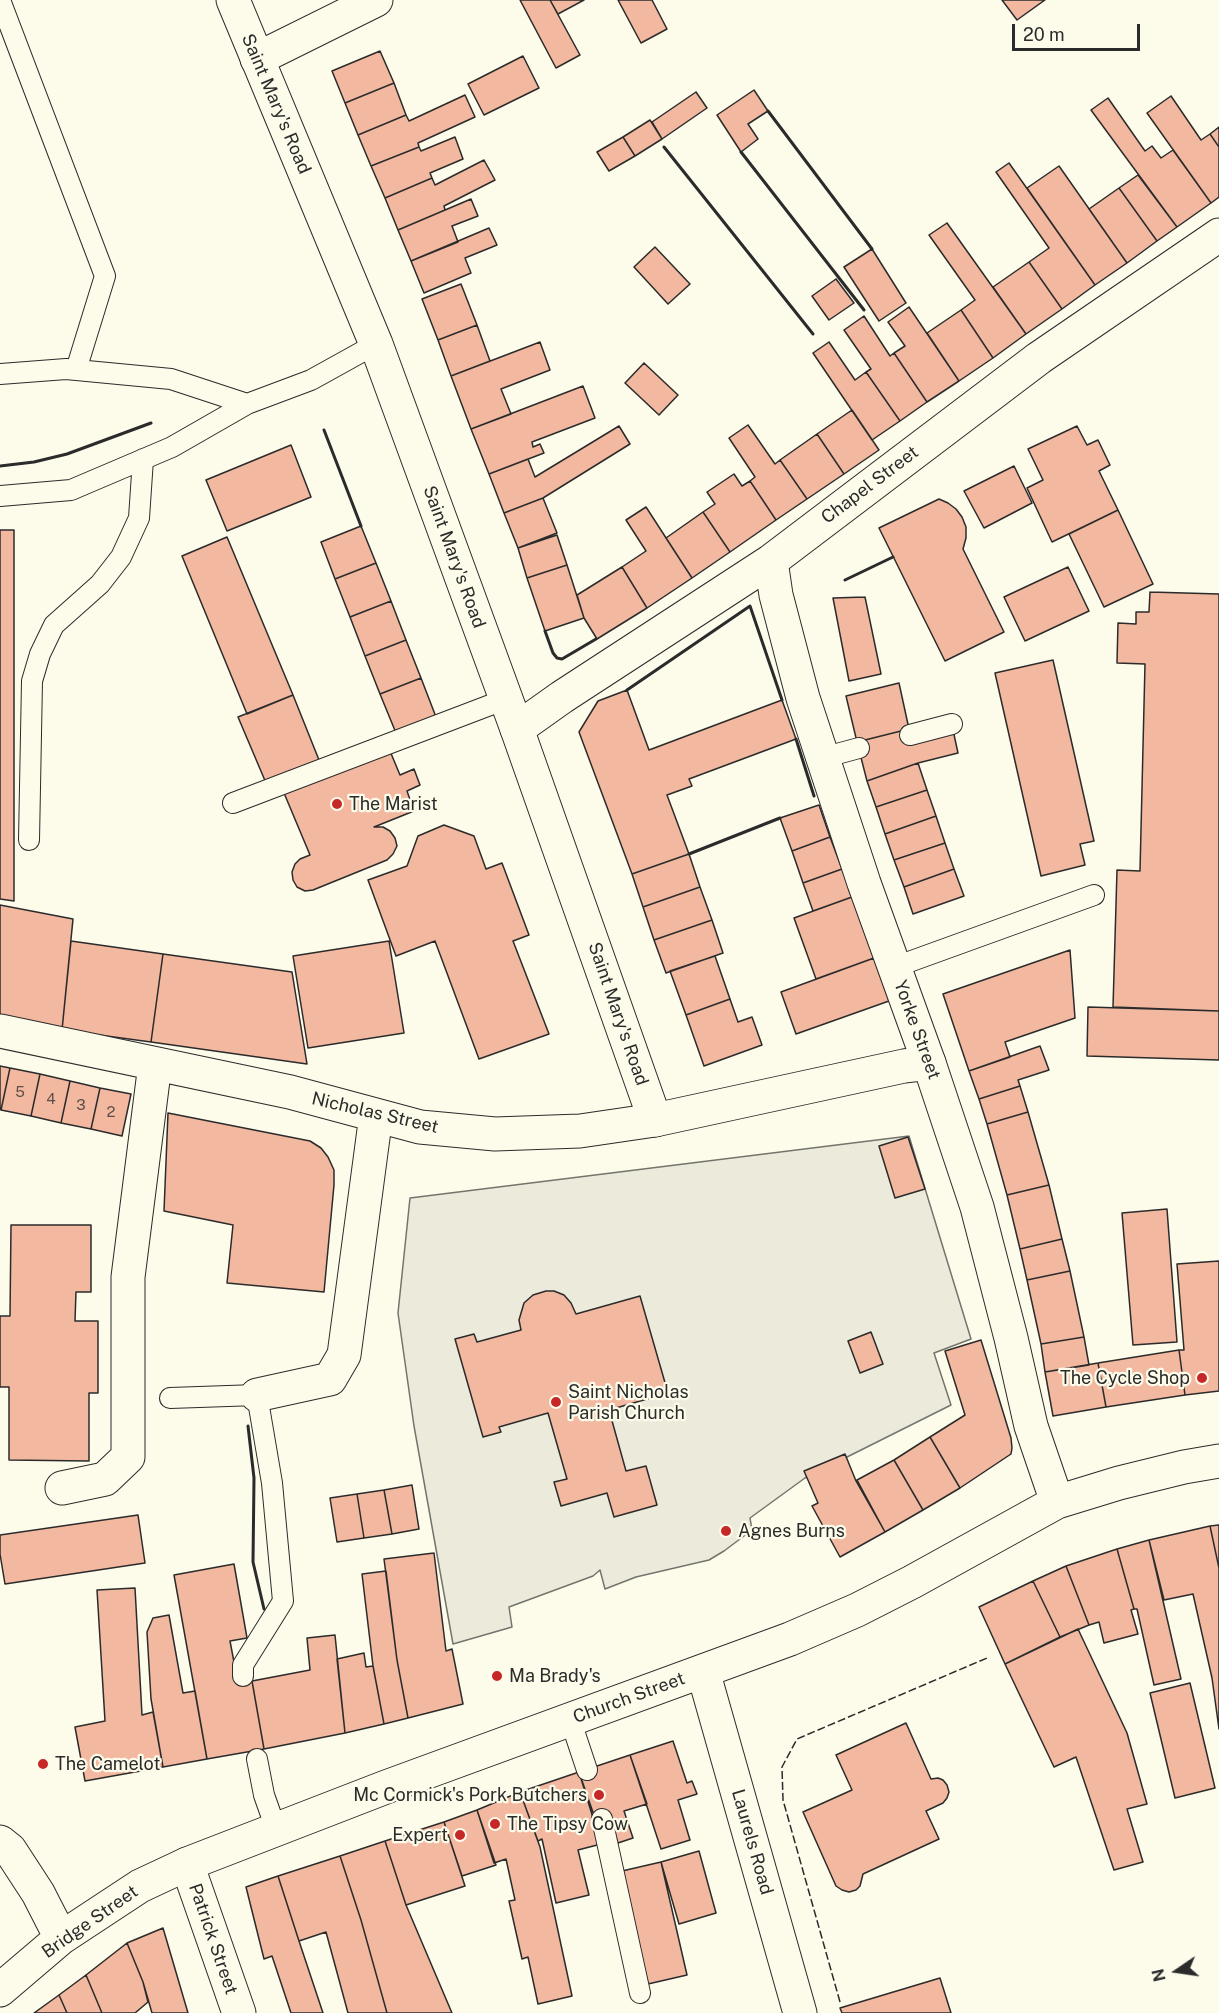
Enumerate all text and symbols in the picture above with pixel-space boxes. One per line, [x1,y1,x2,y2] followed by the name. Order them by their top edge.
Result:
[1015,12,1142,50] scale bar
[1023,24,1065,45] text: 20 m
[237,31,315,177] street label: Saint Mary's Road
[817,441,923,529] street label: Chapel Street
[418,483,490,631] street label: Saint Mary's Road
[349,793,438,815] place label: The Marist
[330,797,344,811] marker: The Marist
[583,940,653,1088] street label: Saint Mary's Road
[889,978,945,1082] street label: Yorke Street
[15,1083,25,1101] house number: 5
[309,1088,441,1138] street label: Nicholas Street
[46,1090,56,1108] house number: 4
[76,1096,86,1114] house number: 3
[107,1103,115,1121] house number: 2
[1060,1367,1190,1389] place label: The Cycle Shop
[1195,1371,1209,1385] marker: The Cycle Shop
[568,1381,688,1424] place label: Saint Nicholas Parish Church
[549,1395,563,1409] marker: Saint Nicholas Parish Church
[738,1520,845,1542] place label: Agnes Burns
[719,1524,733,1538] marker: Agnes Burns
[509,1665,601,1687] place label: Ma Brady's
[570,1668,688,1728] street label: Church Street
[490,1669,504,1683] marker: Ma Brady's
[55,1753,160,1775] place label: The Camelot
[36,1757,50,1771] marker: The Camelot
[353,1784,587,1806] place label: Mc Cormick's Pork Butchers
[727,1787,777,1897] street label: Laurels Road
[592,1788,606,1802] marker: Mc Cormick's Pork Butchers
[507,1813,628,1835] place label: The Tipsy Cow
[488,1817,502,1831] marker: The Tipsy Cow
[392,1824,448,1846] place label: Expert
[453,1828,467,1842] marker: Expert
[38,1881,142,1963] street label: Bridge Street
[184,1881,242,1997] street label: Patrick Street
[1147,1941,1207,2001] north arrow
[1148,1967,1170,1983] text: N

